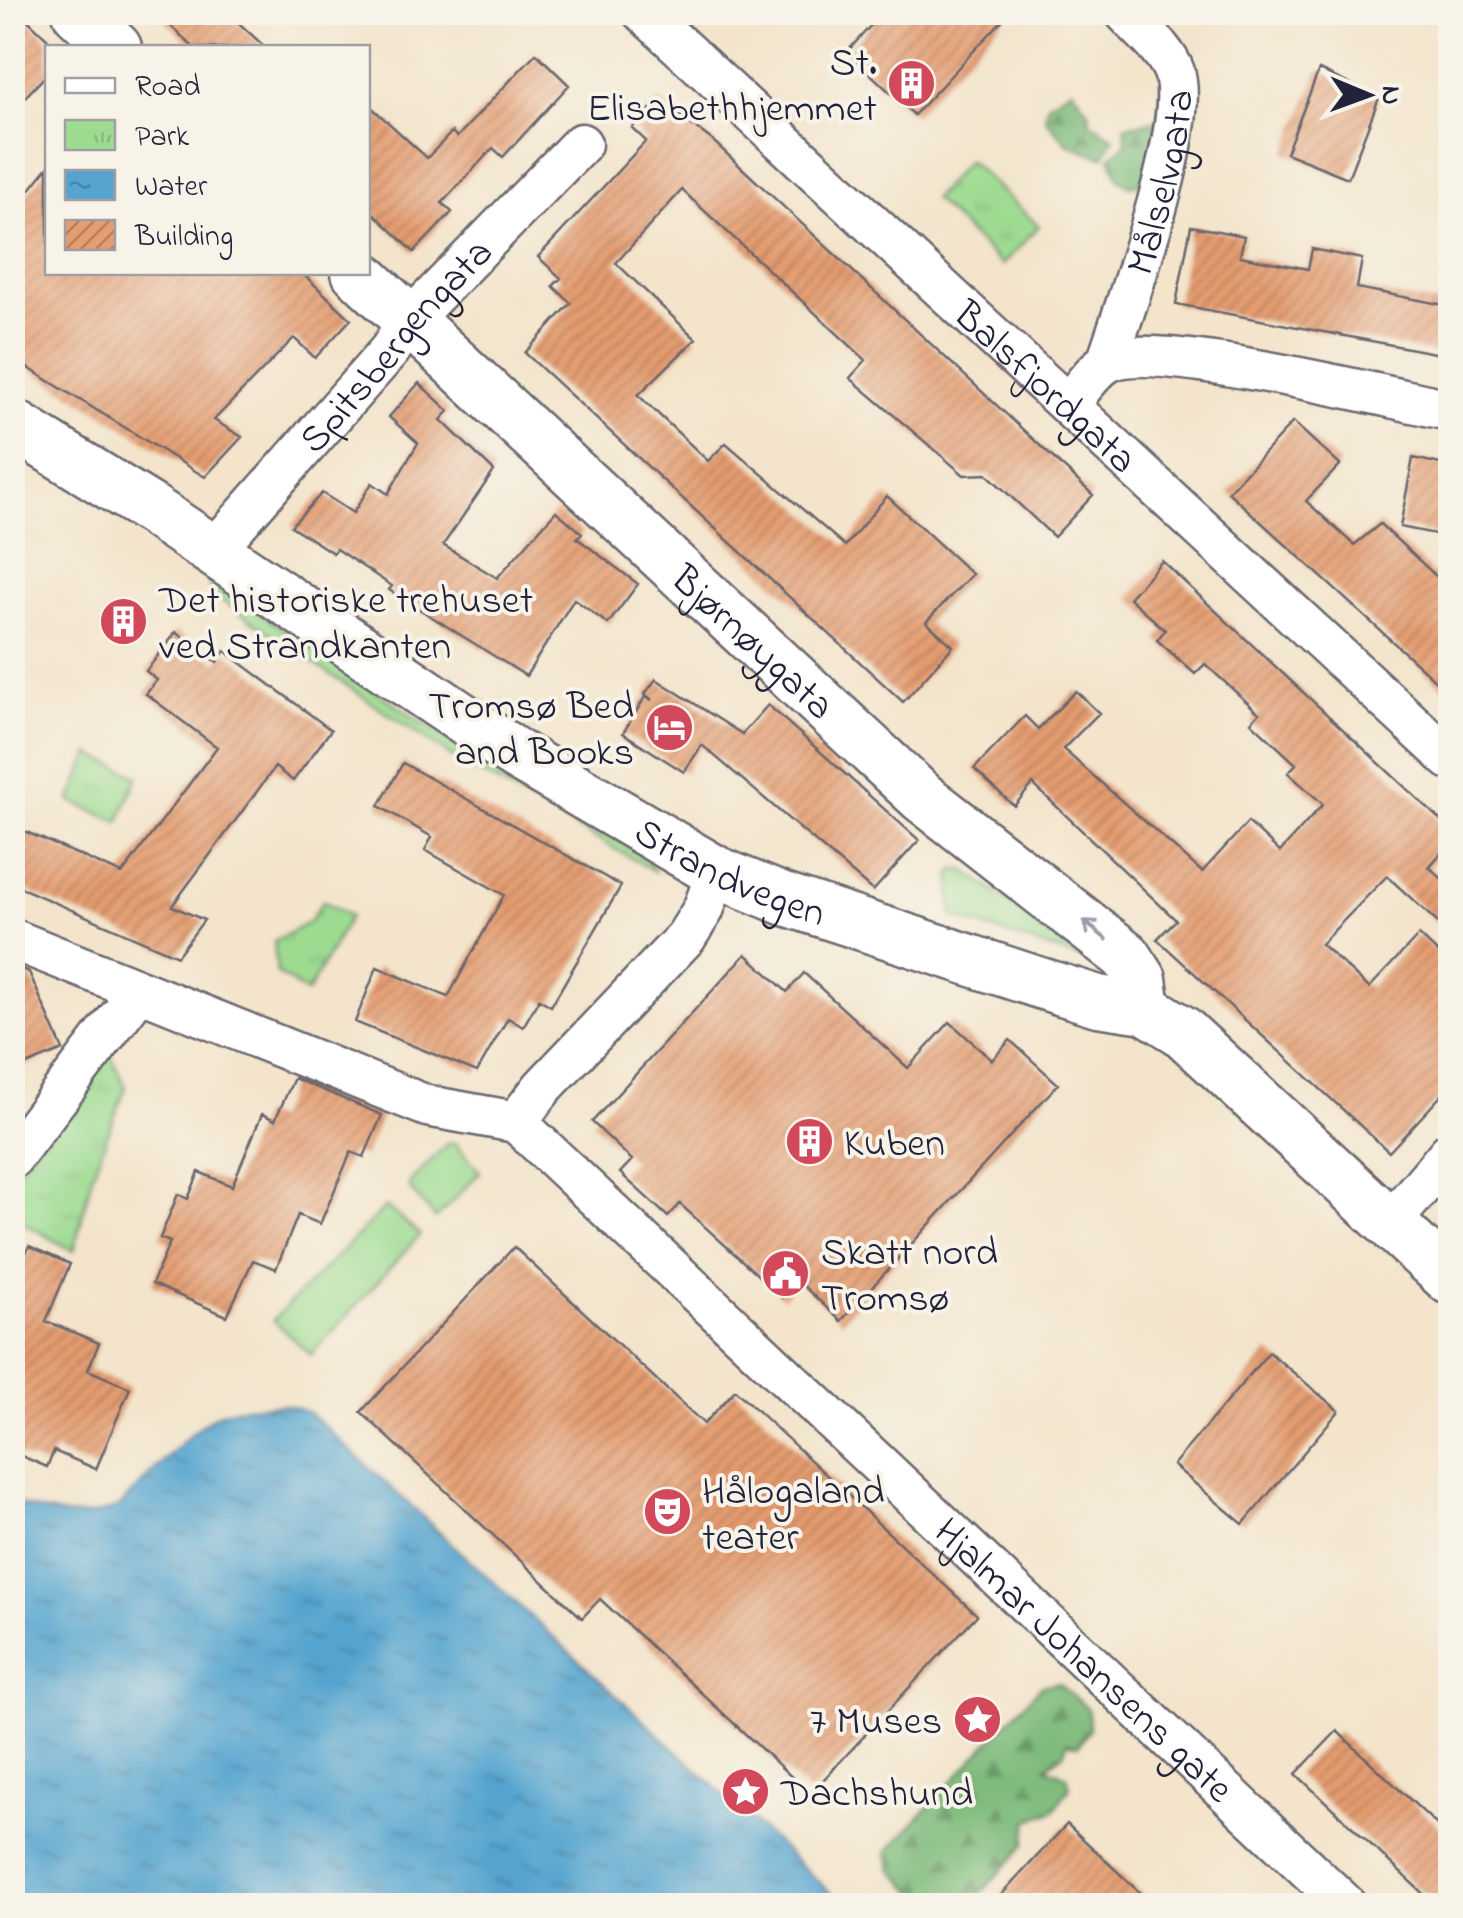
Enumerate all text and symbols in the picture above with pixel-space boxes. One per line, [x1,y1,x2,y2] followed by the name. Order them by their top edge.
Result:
[587,35,877,140] place label: St. Elisabethhjemmet
[45,45,370,275] legend
[1318,45,1418,145] north arrow
[886,57,938,109] building icon: St. Elisabethhjemmet
[135,66,200,110] text: Road
[1369,86,1410,105] text: N
[1113,89,1211,283] street label: Målselvgata
[135,116,190,160] text: Park
[135,166,208,210] text: Water
[134,216,233,260] text: Building
[287,226,508,469] street label: Spitsbergengata
[937,288,1149,490] street label: Balsfjordgata
[655,552,846,736] street label: Bjørnøygata
[158,573,533,678] place label: Det historiske trehuset ved Strandkanten
[98,595,150,647] building icon: Det historiske trehuset ved Strandkanten
[428,679,634,784] place label: Tromsø Bed and Books
[643,701,695,753] hotel icon: Tromsø Bed and Books
[622,805,832,945] street label: Strandvegen
[1082,920,1109,941] one-way arrow
[783,1115,835,1167] building icon: Kuben
[844,1116,945,1175] place label: Kuben
[821,1225,998,1330] place label: Skatt nord Tromsø
[760,1247,812,1299] public building icon: Skatt nord Tromsø
[702,1464,884,1569] place label: Hålogaland teater
[641,1486,693,1538] theatre icon: Hålogaland teater
[919,1506,1245,1819] street label: Hjalmar Johansens gate
[951,1693,1003,1745] place icon: 7 Muses
[810,1694,942,1753] place label: 7 Muses
[720,1765,772,1817] place icon: Dachshund
[780,1766,973,1825] place label: Dachshund

